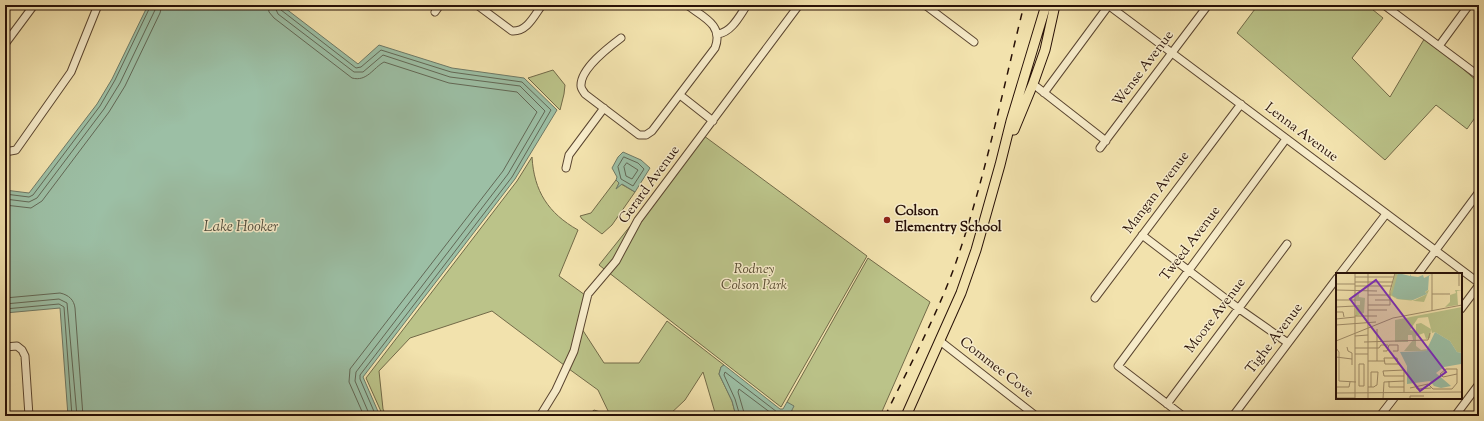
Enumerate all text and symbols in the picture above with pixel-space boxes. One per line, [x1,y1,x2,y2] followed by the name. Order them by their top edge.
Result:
[1109,27,1179,111] street label: Wense Avenue
[1260,99,1342,167] street label: Lenna Avenue
[615,142,685,228] street label: Gerard Avenue
[1119,148,1195,238] street label: Mangan Avenue
[895,202,1002,238] place label: Colson Elementry School
[1156,202,1226,286] street label: Tweed Avenue
[882,215,892,225] marker: Colson Elementry School
[204,217,279,238] water label: Lake Hooker
[721,260,788,296] park label: Rodney Colson Park
[1336,273,1462,399] inset map
[1181,274,1251,358] street label: Moore Avenue
[1242,299,1308,379] street label: Tighe Avenue
[955,333,1037,403] street label: Commee Cove

